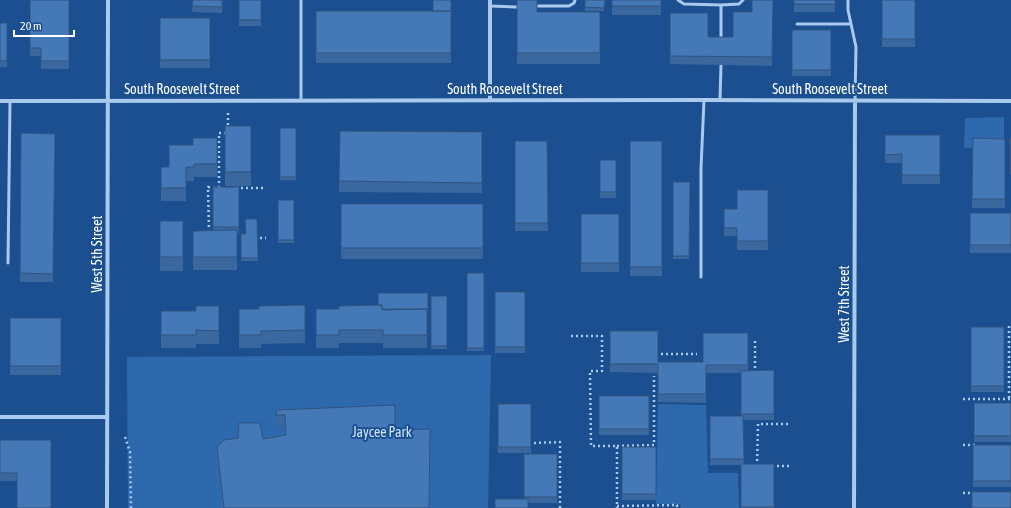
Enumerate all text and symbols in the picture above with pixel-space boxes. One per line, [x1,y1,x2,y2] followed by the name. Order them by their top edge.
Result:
[14,12,74,38] scale bar
[20,19,42,33] text: 20 m
[124,81,240,97] street label: South Roosevelt Street
[447,81,563,97] street label: South Roosevelt Street
[772,81,888,97] street label: South Roosevelt Street
[89,215,105,293] street label: West 5th Street
[836,265,852,343] street label: West 7th Street
[352,424,412,440] park label: Jaycee Park

